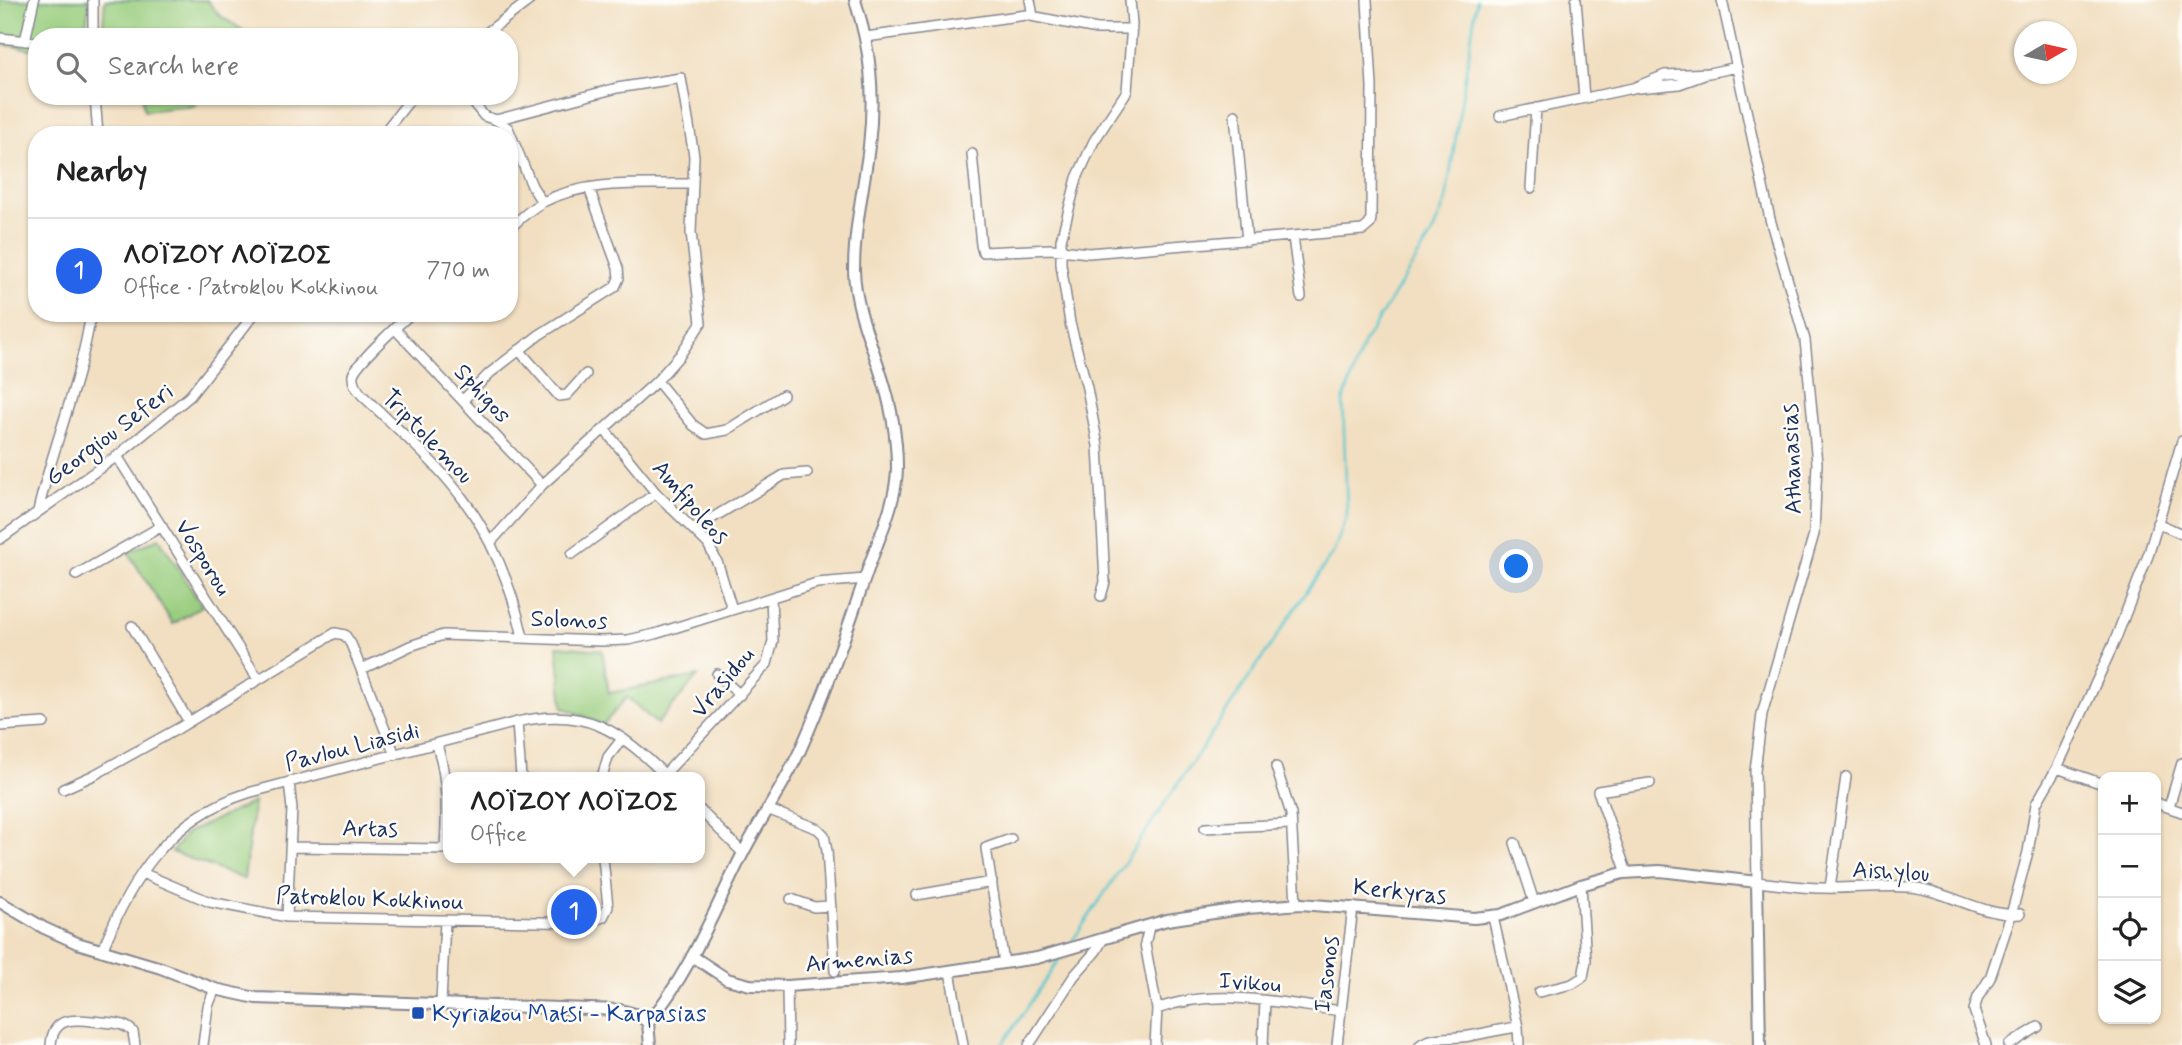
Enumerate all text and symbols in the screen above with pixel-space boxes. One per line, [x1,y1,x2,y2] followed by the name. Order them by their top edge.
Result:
[2014,21,2077,84] north arrow
[28,28,518,105] search box
[52,48,90,86] icon: search
[108,50,239,84] text: Search here
[56,152,147,191] text: Nearby
[123,239,332,273] text: ΛΟΪΖΟΥ ΛΟΪΖΟΣ
[74,256,84,286] text: 1
[426,256,490,286] text: 770 m
[123,273,379,303] text: Office · Patroklou Kokkinou
[446,357,518,431] street label: Sphigos
[39,377,182,495] street label: Georgiou Seferi
[374,383,480,491] street label: Triptolemou
[1775,403,1810,515] street label: Athanasias
[644,454,735,552] street label: Amfipoleos
[167,514,238,602] street label: Vosporou
[1499,549,1533,583] your location
[530,604,608,637] street label: Solonos
[684,641,762,725] street label: Vrasidou
[282,716,423,779] street label: Pavlou Liasidi
[443,772,705,863] popup
[2098,772,2161,1024] map controls
[2098,772,2161,835] button: +
[470,786,678,820] text: ΛΟΪΖΟΥ ΛΟΪΖΟΣ
[342,814,398,845] street label: Artas
[470,820,527,850] text: Office
[2098,835,2161,898] button: −
[1852,855,1930,890] street label: Aishylou
[1352,872,1448,913] street label: Kerkyras
[275,881,465,918] street label: Patroklou Kokkinou
[551,886,597,938] pin: 1
[2098,898,2161,961] button: locate
[1307,934,1348,1014] street label: Iasonos
[804,940,915,981] street label: Armenias
[2098,961,2161,1024] button: layers
[1218,966,1282,1001] street label: Ivikou
[432,999,707,1030] place label: Kyriakou Matsi - Karpasias
[410,1005,426,1021] marker: Kyriakou Matsi - Karpasias

